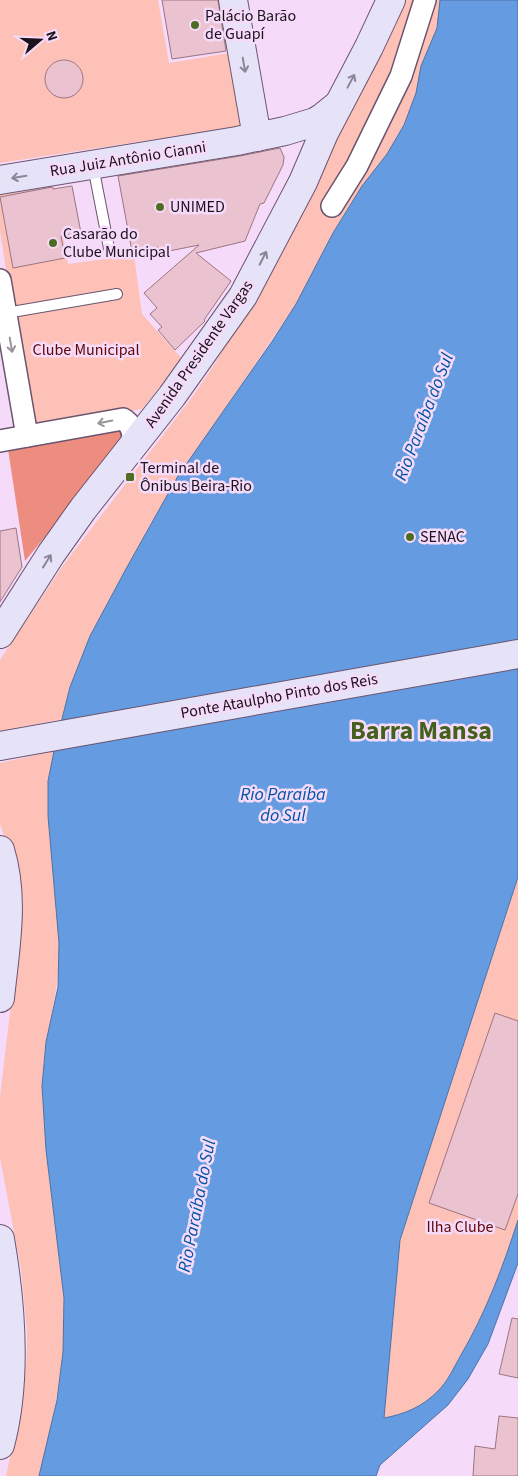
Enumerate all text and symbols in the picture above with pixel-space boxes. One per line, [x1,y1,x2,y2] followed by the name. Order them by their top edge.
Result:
[205,5,296,45] place label: Palácio Barão de Guapí
[15,15,65,65] north arrow
[189,19,201,31] marker: Palácio Barão de Guapí
[40,28,62,44] text: N
[240,57,250,73] one-way arrow
[346,74,356,89] one-way arrow
[48,136,208,182] street label: Rua Juiz Antônio Cianni
[11,172,27,182] one-way arrow
[170,196,225,218] place label: UNIMED
[154,201,166,213] marker: UNIMED
[63,223,170,263] place label: Casarão do Clube Municipal
[47,237,59,249] marker: Casarão do Clube Municipal
[258,251,268,266] one-way arrow
[140,276,259,432] street label: Avenida Presidente Vargas
[7,336,17,352] one-way arrow
[33,339,139,361] park label: Clube Municipal
[388,349,460,484] water label: Rio Paraíba do Sul
[98,417,114,427] one-way arrow
[140,457,252,497] place label: Terminal de Ônibus Beira-Rio
[124,471,136,483] marker: Terminal de Ônibus Beira-Rio
[420,526,465,548] place label: SENAC
[404,531,416,543] marker: SENAC
[42,554,52,568] one-way arrow
[179,668,380,724] street label: Ponte Ataulpho Pinto dos Reis
[350,712,492,749] district label: Barra Mansa
[240,782,326,828] water label: Rio Paraíba do Sul
[172,1137,222,1274] water label: Rio Paraíba do Sul
[427,1216,494,1238] park label: Ilha Clube

